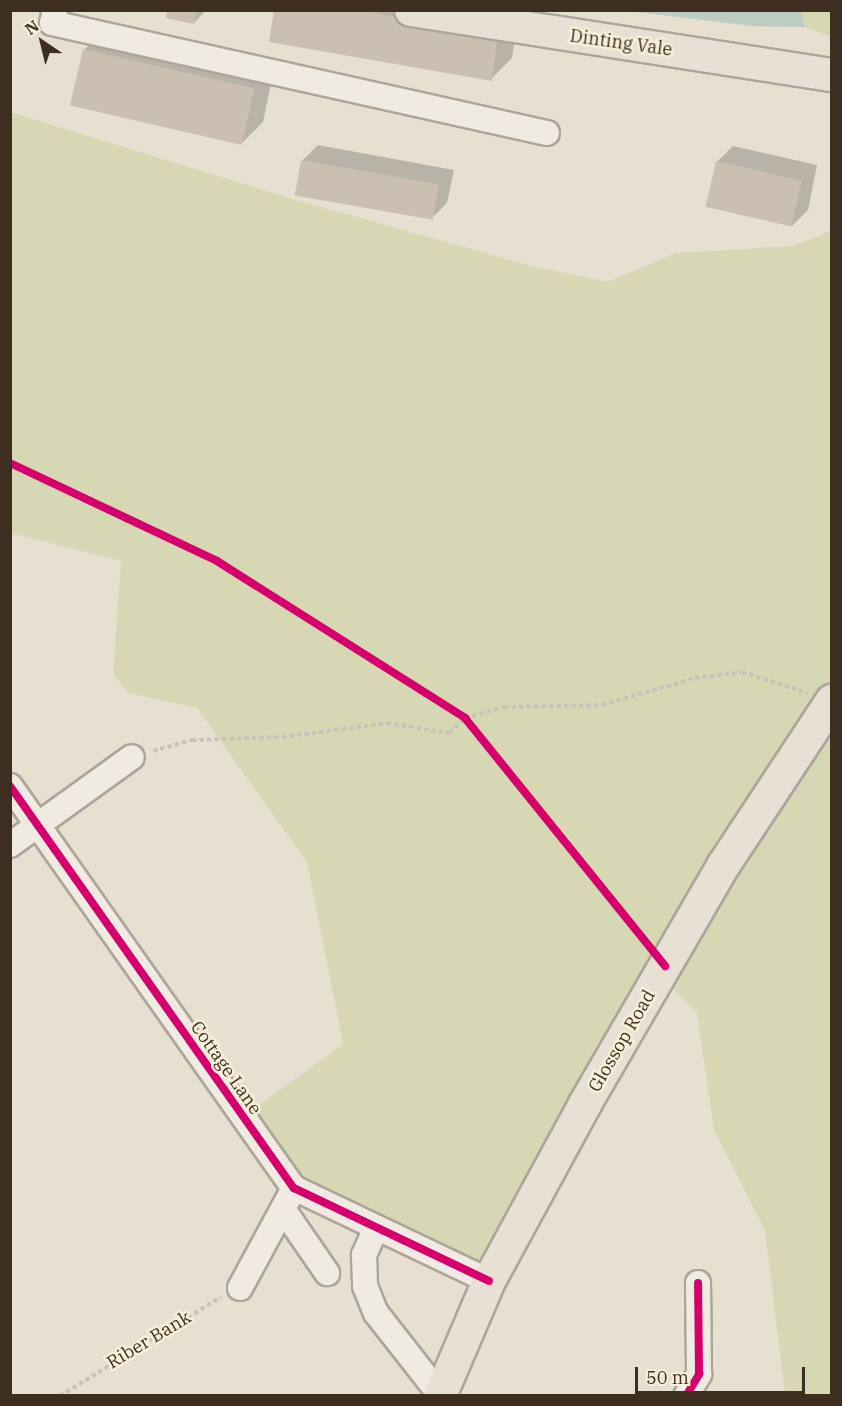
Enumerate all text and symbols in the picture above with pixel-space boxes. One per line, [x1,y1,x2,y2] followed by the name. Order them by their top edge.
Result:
[12,12,72,72] north arrow
[21,15,43,39] text: N
[568,25,674,61] street label: Dinting Vale
[584,986,660,1096] street label: Glossop Road
[186,1017,266,1119] street label: Cottage Lane
[103,1306,195,1374] street label: Riber Bank
[638,1355,808,1393] scale bar
[646,1366,689,1389] text: 50 m

